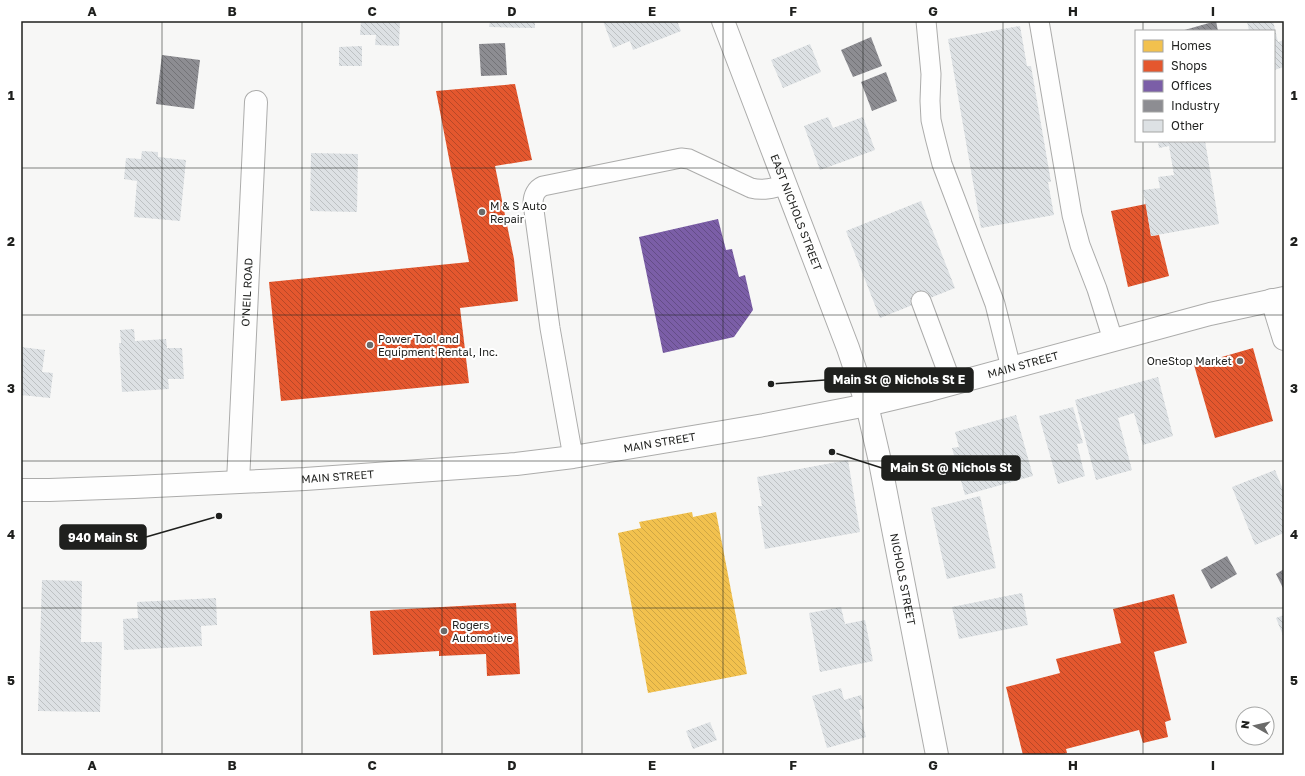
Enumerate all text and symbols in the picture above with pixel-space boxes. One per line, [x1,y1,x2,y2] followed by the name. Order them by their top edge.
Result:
[87,3,97,19] text: A
[227,3,237,19] text: B
[367,3,377,19] text: C
[507,3,517,19] text: D
[648,3,656,19] text: E
[789,3,797,19] text: F
[928,3,938,19] text: G
[1068,3,1078,19] text: H
[1211,3,1215,19] text: I
[1135,30,1275,142] legend
[1171,38,1211,53] text: Homes
[1171,58,1207,73] text: Shops
[1171,78,1212,93] text: Offices
[8,87,15,103] text: 1
[1291,87,1298,103] text: 1
[1171,98,1220,113] text: Industry
[1171,118,1204,133] text: Other
[768,152,825,273] street label: EAST NICHOLS STREET
[490,199,547,225] place label: M & S Auto Repair
[477,207,487,217] marker: M & S Auto Repair
[7,233,15,249] text: 2
[1290,233,1298,249] text: 2
[238,257,255,327] street label: O'NEIL ROAD
[378,332,498,358] place label: Power Tool and Equipment Rental, Inc.
[365,340,375,350] marker: Power Tool and Equipment Rental, Inc.
[986,348,1060,380] street label: MAIN STREET
[1147,354,1232,367] place label: OneStop Market
[1235,356,1245,366] marker: OneStop Market
[825,368,973,392] callout: Main St @ Nichols St E
[833,372,965,387] text: Main St @ Nichols St E
[7,380,15,396] text: 3
[1290,380,1298,396] text: 3
[622,430,697,454] street label: MAIN STREET
[882,456,1020,480] callout: Main St @ Nichols St
[890,460,1012,475] text: Main St @ Nichols St
[301,467,375,485] street label: MAIN STREET
[60,525,146,549] callout: 940 Main St
[7,526,15,542] text: 4
[1290,526,1298,542] text: 4
[68,530,138,545] text: 940 Main St
[888,532,919,626] street label: NICHOLS STREET
[452,618,513,644] place label: Rogers Automotive
[439,626,449,636] marker: Rogers Automotive
[7,672,15,688] text: 5
[1290,672,1298,688] text: 5
[1235,706,1275,746] north arrow
[1238,719,1252,730] text: N
[87,757,97,773] text: A
[227,757,237,773] text: B
[367,757,377,773] text: C
[507,757,517,773] text: D
[648,757,656,773] text: E
[789,757,797,773] text: F
[928,757,938,773] text: G
[1068,757,1078,773] text: H
[1211,757,1215,773] text: I

